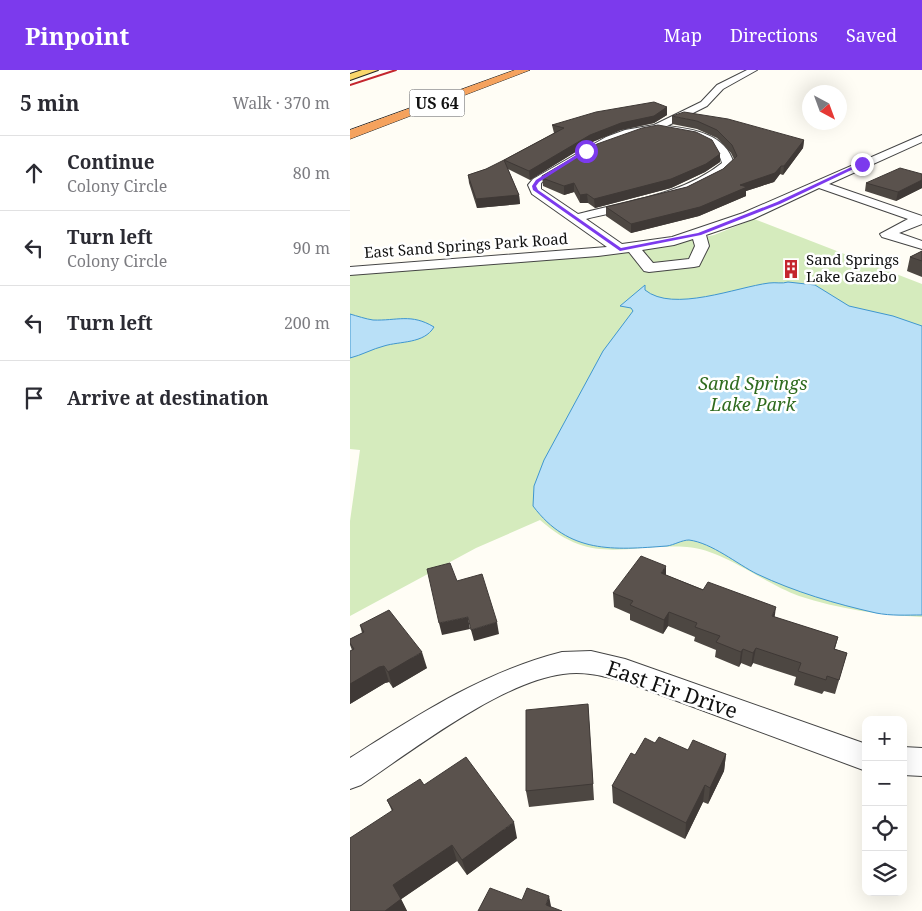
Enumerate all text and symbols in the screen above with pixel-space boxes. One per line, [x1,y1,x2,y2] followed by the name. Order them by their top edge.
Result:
[25,19,129,52] text: Pinpoint
[664,23,702,47] text: Map
[730,23,818,47] text: Directions
[846,23,897,47] text: Saved
[802,85,847,130] north arrow
[20,89,79,117] text: 5 min
[409,89,464,116] road number: US 64
[233,92,330,114] text: Walk · 370 m
[575,140,598,163] route start
[67,149,155,175] text: Continue
[851,153,874,176] route end
[20,159,48,187] icon: ahead
[293,162,330,184] text: 80 m
[67,175,167,197] text: Colony Circle
[67,224,153,250] text: Turn left
[363,228,568,262] street label: East Sand Springs Park Road
[20,234,48,262] icon: left
[293,237,330,259] text: 90 m
[806,249,899,286] place label: Sand Springs Lake Gazebo
[67,250,167,272] text: Colony Circle
[780,258,802,280] building icon: Sand Springs Lake Gazebo
[20,309,48,337] icon: left
[67,310,153,336] text: Turn left
[284,312,330,334] text: 200 m
[698,371,808,416] park label: Sand Springs Lake Park
[20,384,48,412] icon: arrive
[67,385,269,411] text: Arrive at destination
[603,654,742,725] street label: East Fir Drive
[862,716,907,896] map controls
[862,716,907,761] button: +
[862,761,907,806] button: −
[862,806,907,851] button: locate
[862,851,907,896] button: layers

